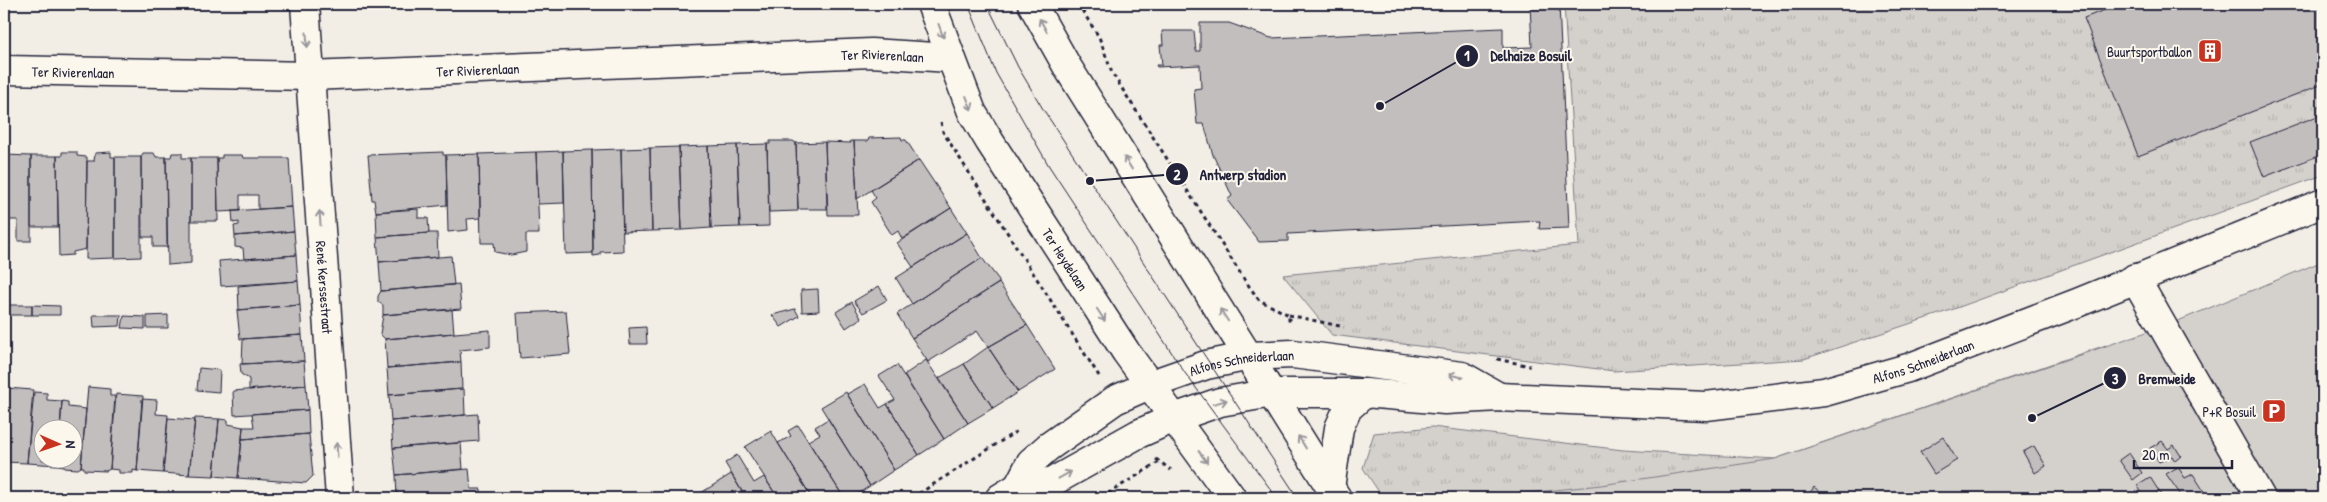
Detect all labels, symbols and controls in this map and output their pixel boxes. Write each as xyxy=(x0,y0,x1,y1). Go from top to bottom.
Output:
one-way arrow xyxy=(1037,18,1047,32)
one-way arrow xyxy=(937,23,946,38)
one-way arrow xyxy=(303,32,312,48)
building icon: Buurtsportballon xyxy=(2197,38,2223,64)
callout: Delhaize Bosuil xyxy=(1455,41,1581,71)
place label: Buurtsportballon xyxy=(2107,42,2192,62)
street label: Ter Rivierenlaan xyxy=(841,43,924,66)
text: 1 xyxy=(1464,45,1470,66)
text: Delhaize Bosuil xyxy=(1490,45,1573,66)
street label: Ter Rivierenlaan xyxy=(436,58,520,80)
street label: Ter Rivierenlaan xyxy=(31,61,115,82)
one-way arrow xyxy=(964,95,974,110)
one-way arrow xyxy=(1123,156,1133,170)
callout: Antwerp stadion xyxy=(1165,159,1297,189)
text: 2 xyxy=(1173,164,1181,185)
text: Antwerp stadion xyxy=(1200,164,1287,186)
one-way arrow xyxy=(315,210,325,226)
street label: Ter Heydelaan xyxy=(1039,224,1093,294)
street label: René Kerssestraat xyxy=(312,240,338,335)
one-way arrow xyxy=(1097,307,1107,321)
one-way arrow xyxy=(1219,309,1229,323)
street label: Alfons Schneiderlaan xyxy=(1870,334,1977,387)
street label: Alfons Schneiderlaan xyxy=(1186,344,1294,380)
callout: Bremweide xyxy=(2103,363,2205,393)
text: 3 xyxy=(2112,368,2119,389)
text: Bremweide xyxy=(2138,368,2196,389)
one-way arrow xyxy=(1448,371,1464,380)
one-way arrow xyxy=(1212,397,1228,407)
parking icon: P+R Bosuil xyxy=(2261,398,2287,424)
place label: P+R Bosuil xyxy=(2202,402,2256,421)
north arrow xyxy=(32,420,82,470)
one-way arrow xyxy=(1297,436,1307,450)
scale bar xyxy=(2134,437,2232,469)
text: N xyxy=(62,440,81,449)
one-way arrow xyxy=(332,442,341,458)
text: 20 m xyxy=(2142,444,2169,465)
one-way arrow xyxy=(1197,450,1208,464)
one-way arrow xyxy=(1057,469,1071,479)

